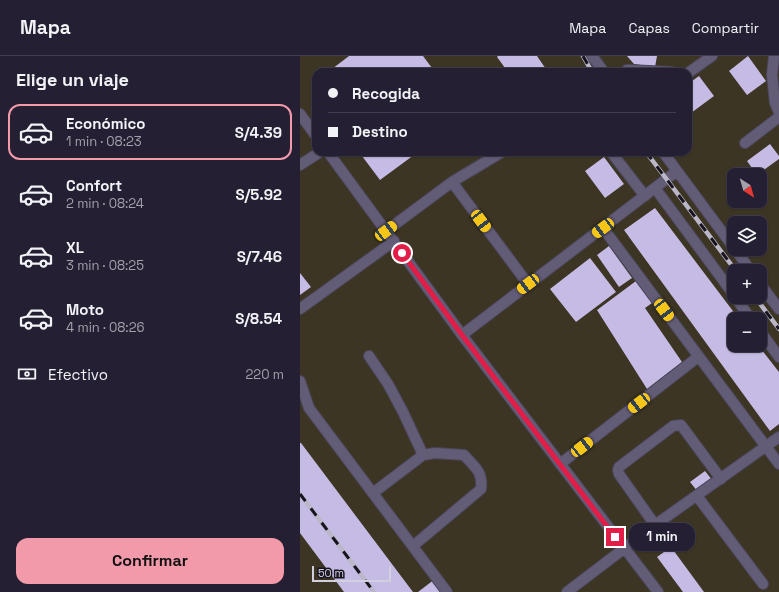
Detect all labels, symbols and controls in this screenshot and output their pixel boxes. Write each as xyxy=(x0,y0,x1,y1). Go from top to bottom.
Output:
text: Mapa xyxy=(20,15,71,40)
text: Mapa xyxy=(569,19,606,37)
text: Capas xyxy=(628,19,670,37)
text: Compartir xyxy=(692,19,759,37)
text: Elige un viaje xyxy=(16,68,129,91)
text: Recogida xyxy=(352,84,420,103)
icon: car xyxy=(18,114,54,150)
text: Económico xyxy=(66,114,145,133)
text: Destino xyxy=(352,122,408,141)
text: S/4.39 xyxy=(235,123,282,142)
text: 1 min · 08:23 xyxy=(66,133,142,150)
north arrow xyxy=(727,168,767,208)
map controls xyxy=(727,168,767,352)
icon: car xyxy=(18,176,54,212)
text: Confort xyxy=(66,176,122,195)
text: S/5.92 xyxy=(236,185,282,204)
text: 2 min · 08:24 xyxy=(66,195,144,212)
car xyxy=(469,208,493,234)
car xyxy=(590,216,616,240)
button: layers xyxy=(727,216,767,256)
car xyxy=(373,219,399,243)
icon: car xyxy=(18,238,54,274)
text: XL xyxy=(66,238,84,257)
route start xyxy=(393,244,411,262)
text: S/7.46 xyxy=(237,247,282,266)
text: 3 min · 08:25 xyxy=(66,257,144,274)
button: + xyxy=(727,264,767,304)
car xyxy=(515,272,541,296)
car xyxy=(652,297,676,323)
icon: car xyxy=(18,300,54,336)
text: Moto xyxy=(66,300,104,319)
text: S/8.54 xyxy=(235,309,282,328)
button: − xyxy=(727,312,767,352)
text: 4 min · 08:26 xyxy=(66,319,144,336)
icon: cash xyxy=(16,363,38,385)
text: Efectivo xyxy=(48,365,108,384)
text: 220 m xyxy=(245,366,284,383)
car xyxy=(626,391,652,415)
car xyxy=(569,435,595,459)
callout: 1 min xyxy=(629,523,695,551)
route end xyxy=(606,528,624,546)
text: 1 min xyxy=(646,528,678,545)
button: Confirmar xyxy=(16,538,284,584)
scale bar xyxy=(312,564,391,583)
text: 50 m xyxy=(318,566,344,580)

